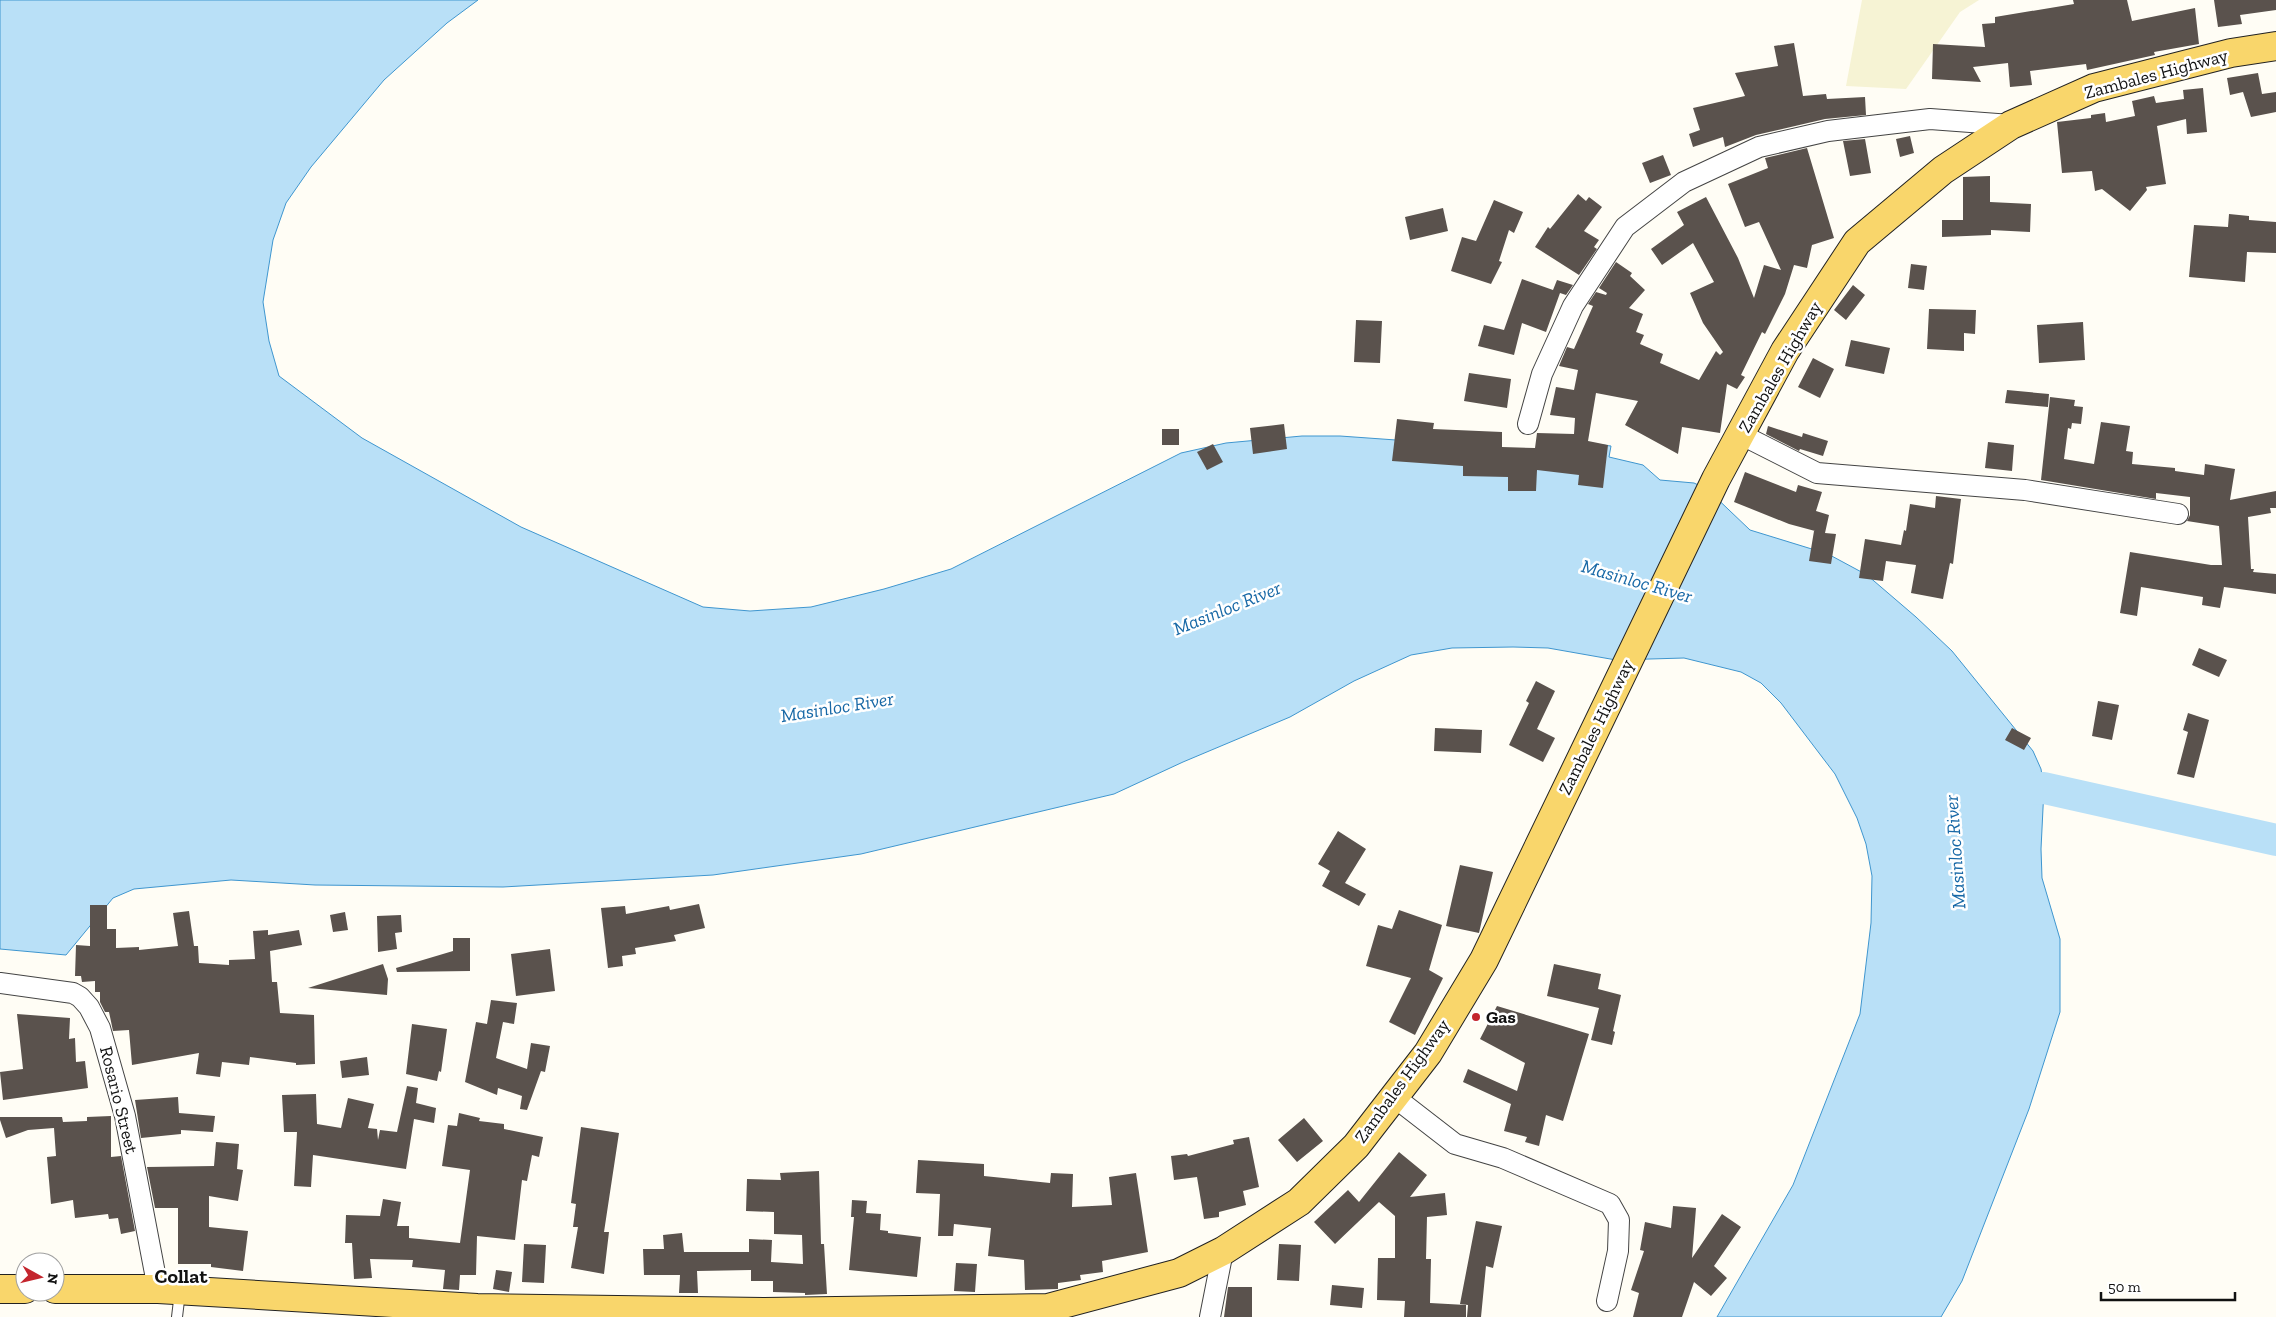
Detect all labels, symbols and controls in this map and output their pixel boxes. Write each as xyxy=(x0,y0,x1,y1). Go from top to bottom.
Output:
street label: Zambales Highway xyxy=(2082,44,2231,104)
street label: Zambales Highway xyxy=(1734,297,1827,436)
water label: Masinloc River xyxy=(1579,554,1696,608)
water label: Masinloc River xyxy=(1170,576,1285,640)
street label: Zambales Highway xyxy=(1554,655,1639,798)
water label: Masinloc River xyxy=(779,687,896,727)
water label: Masinloc River xyxy=(1940,794,1970,910)
place label: Gas xyxy=(1486,1006,1516,1028)
marker: Gas xyxy=(1470,1011,1482,1023)
street label: Zambales Highway xyxy=(1350,1014,1455,1147)
street label: Rosario Street xyxy=(95,1044,143,1156)
north arrow xyxy=(15,1252,65,1302)
district label: Collat xyxy=(155,1264,208,1288)
scale bar xyxy=(2101,1270,2235,1302)
text: N xyxy=(43,1272,62,1286)
text: 50 m xyxy=(2108,1278,2141,1296)

